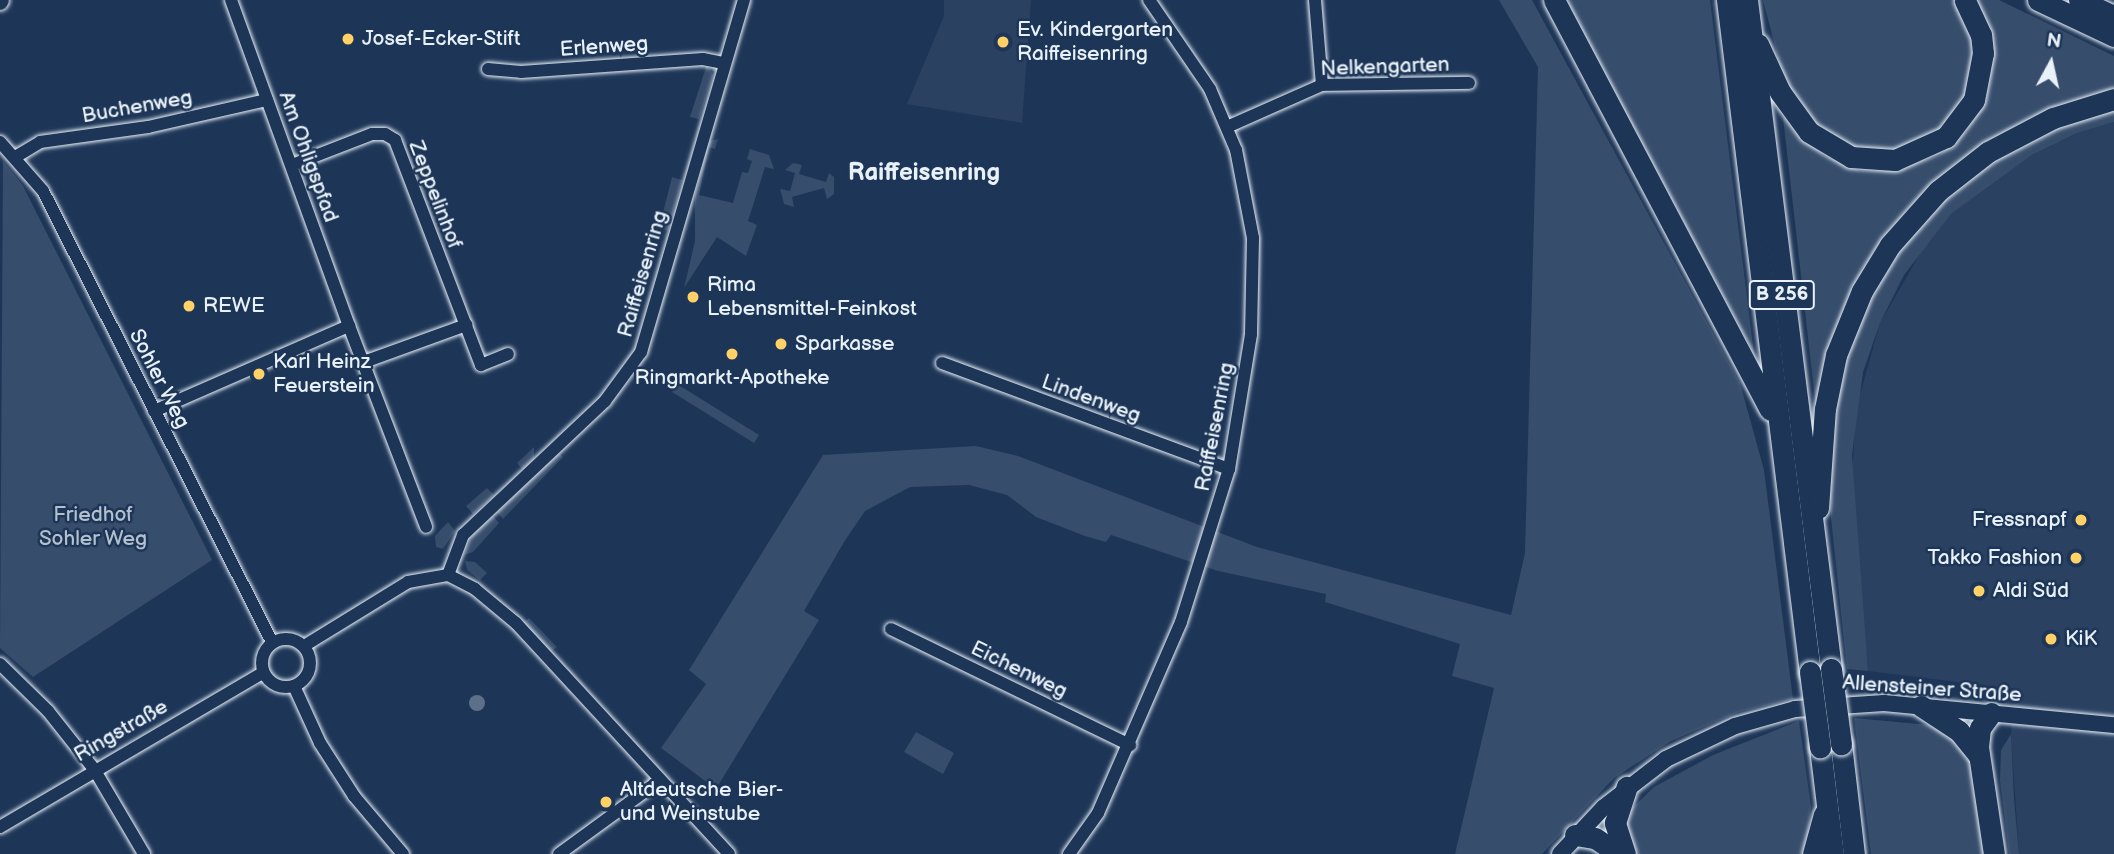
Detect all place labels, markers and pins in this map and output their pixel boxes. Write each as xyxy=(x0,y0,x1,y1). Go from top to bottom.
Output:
place label: Ev. Kindergarten Raiffeisenring xyxy=(1017,17,1173,67)
place label: Josef-Ecker-Stift xyxy=(362,26,521,52)
marker: Josef-Ecker-Stift xyxy=(340,31,356,47)
marker: Ev. Kindergarten Raiffeisenring xyxy=(995,34,1011,50)
place label: Rima Lebensmittel-Feinkost xyxy=(707,272,917,322)
marker: Rima Lebensmittel-Feinkost xyxy=(685,289,701,305)
place label: REWE xyxy=(203,293,265,319)
marker: REWE xyxy=(181,298,197,314)
place label: Sparkasse xyxy=(795,331,894,357)
marker: Sparkasse xyxy=(773,336,789,352)
marker: Ringmarkt-Apotheke xyxy=(724,346,740,362)
place label: Karl Heinz Feuerstein xyxy=(273,349,374,399)
place label: Ringmarkt-Apotheke xyxy=(634,365,830,391)
marker: Karl Heinz Feuerstein xyxy=(251,366,267,382)
place label: Fressnapf xyxy=(1972,507,2067,533)
marker: Fressnapf xyxy=(2073,512,2089,528)
place label: Takko Fashion xyxy=(1927,545,2062,571)
marker: Takko Fashion xyxy=(2068,550,2084,566)
place label: Aldi Süd xyxy=(1993,578,2070,604)
marker: Aldi Süd xyxy=(1971,583,1987,599)
place label: KiK xyxy=(2065,626,2097,652)
marker: KiK xyxy=(2043,631,2059,647)
place label: Altdeutsche Bier- und Weinstube xyxy=(620,777,783,827)
marker: Altdeutsche Bier- und Weinstube xyxy=(598,794,614,810)

